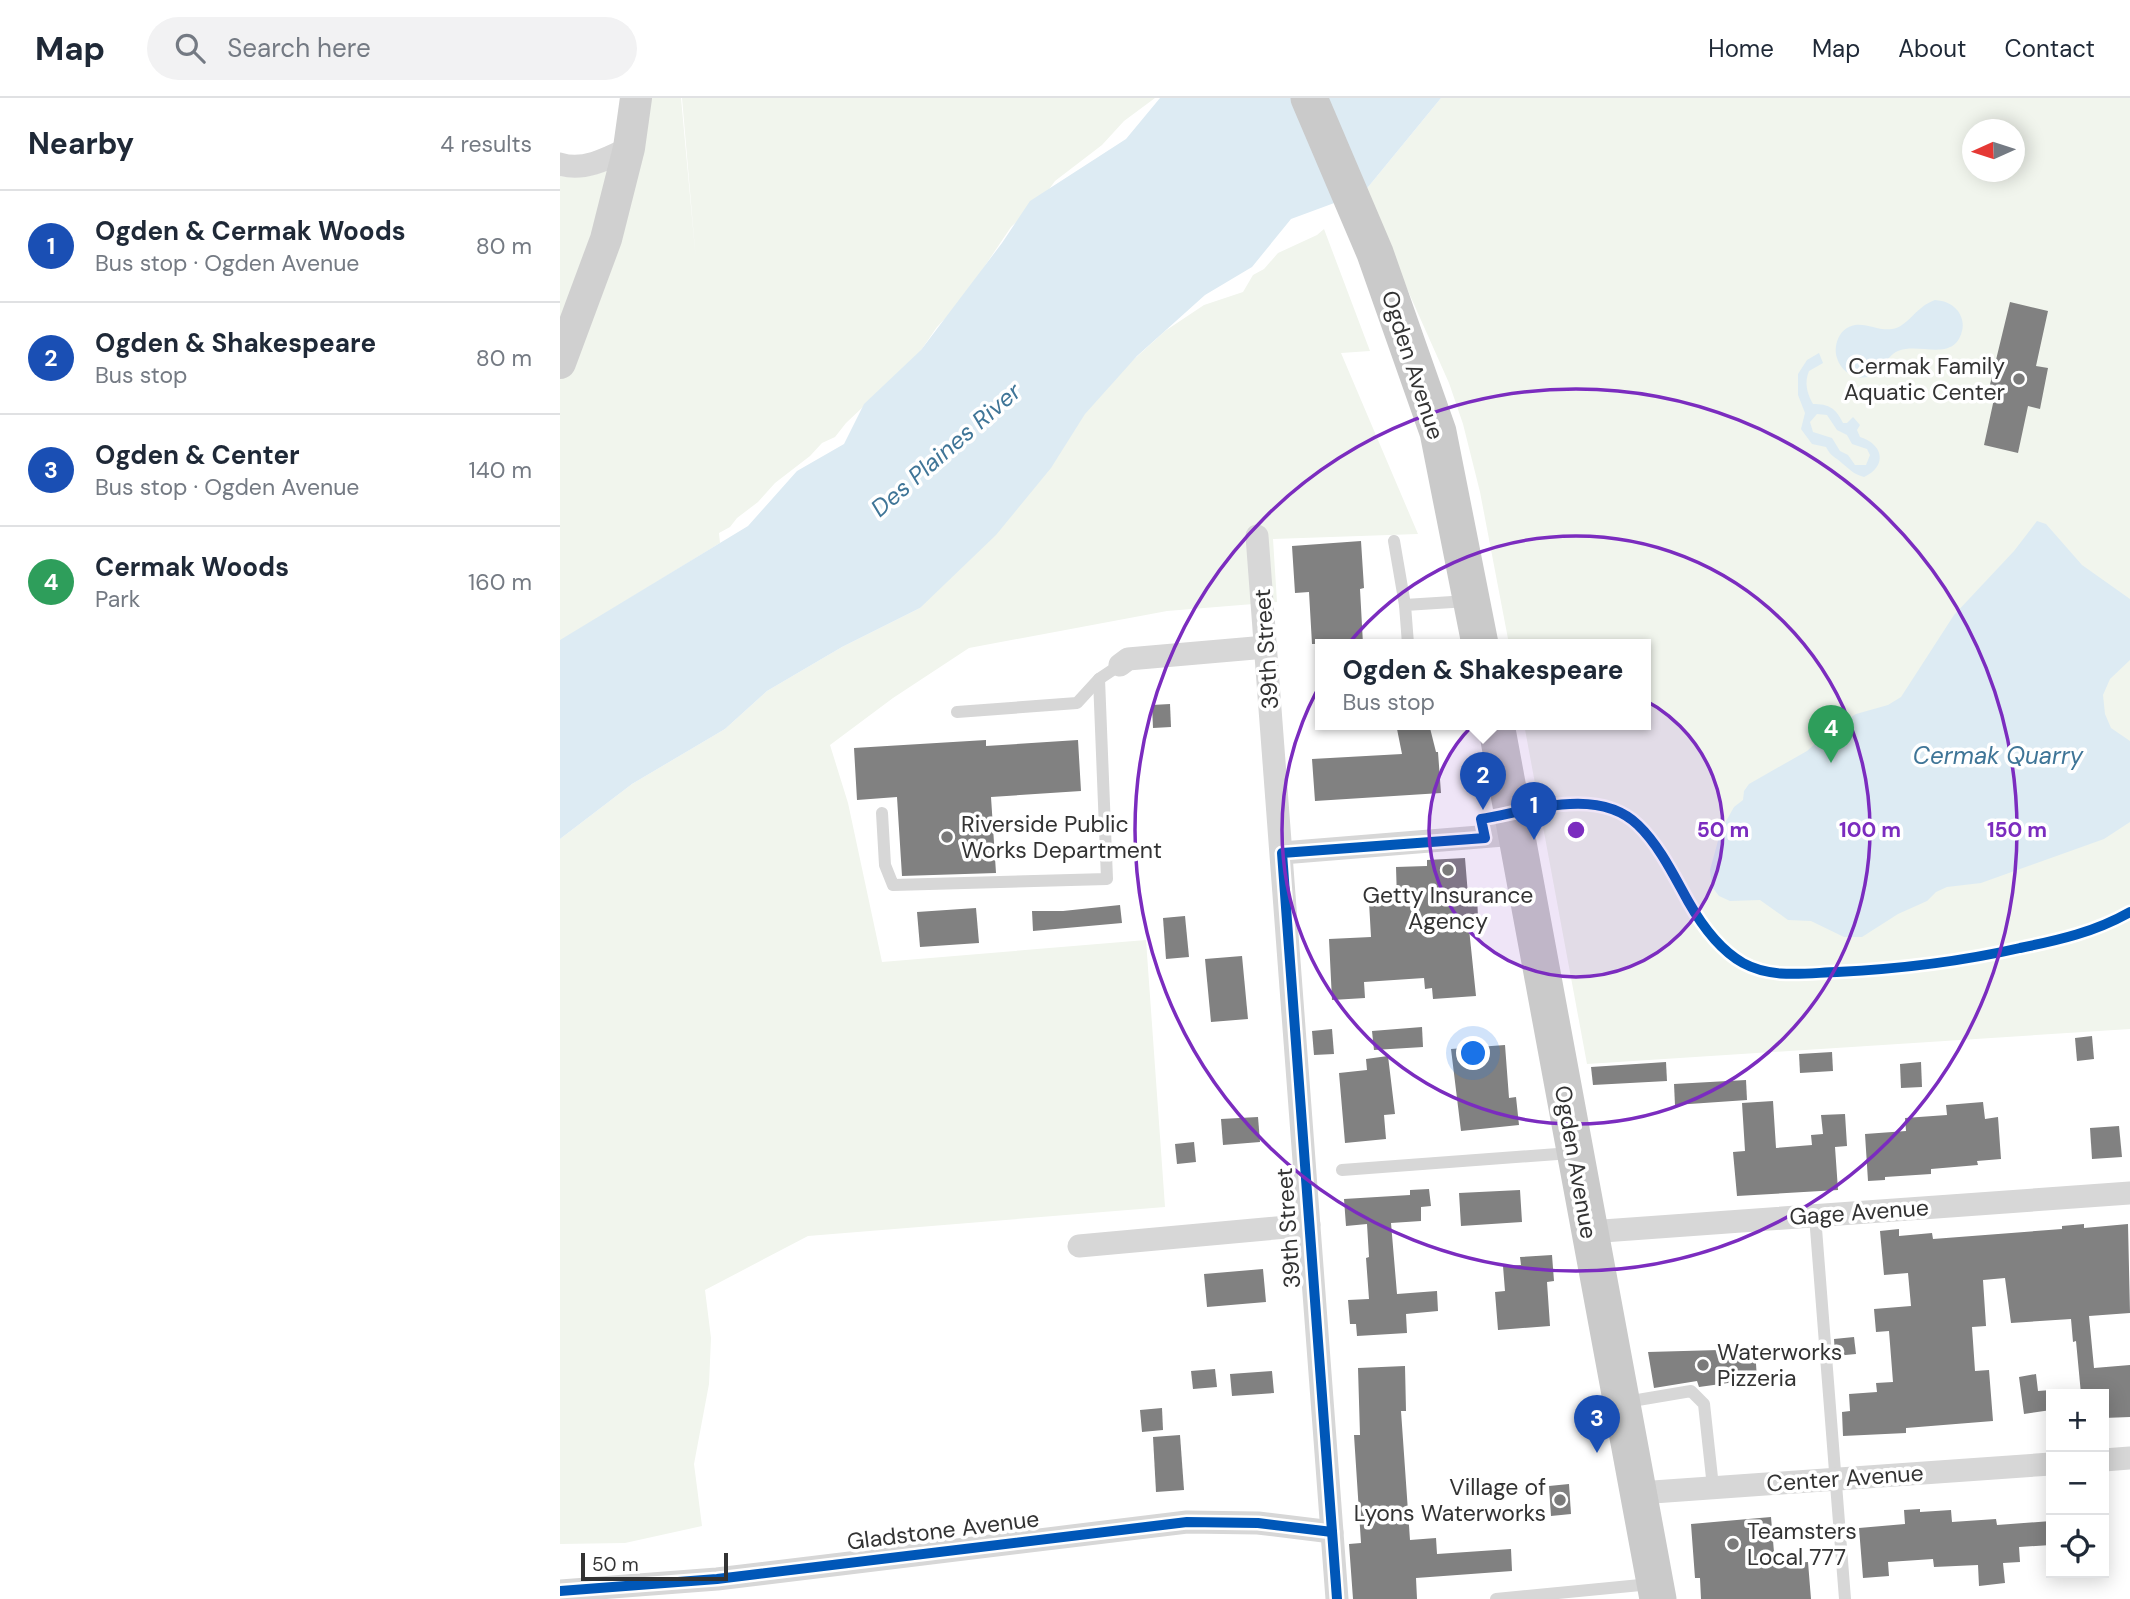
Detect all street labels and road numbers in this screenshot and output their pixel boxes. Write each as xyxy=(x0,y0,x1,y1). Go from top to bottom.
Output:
street label: Ogden Avenue xyxy=(1375,287,1451,443)
street label: 39th Street xyxy=(1247,588,1285,710)
street label: Ogden Avenue xyxy=(1548,1083,1604,1241)
street label: 39th Street xyxy=(1269,1167,1307,1289)
street label: Gage Avenue xyxy=(1788,1192,1930,1232)
street label: Center Avenue xyxy=(1765,1458,1925,1498)
street label: Gladstone Avenue xyxy=(845,1503,1041,1557)

